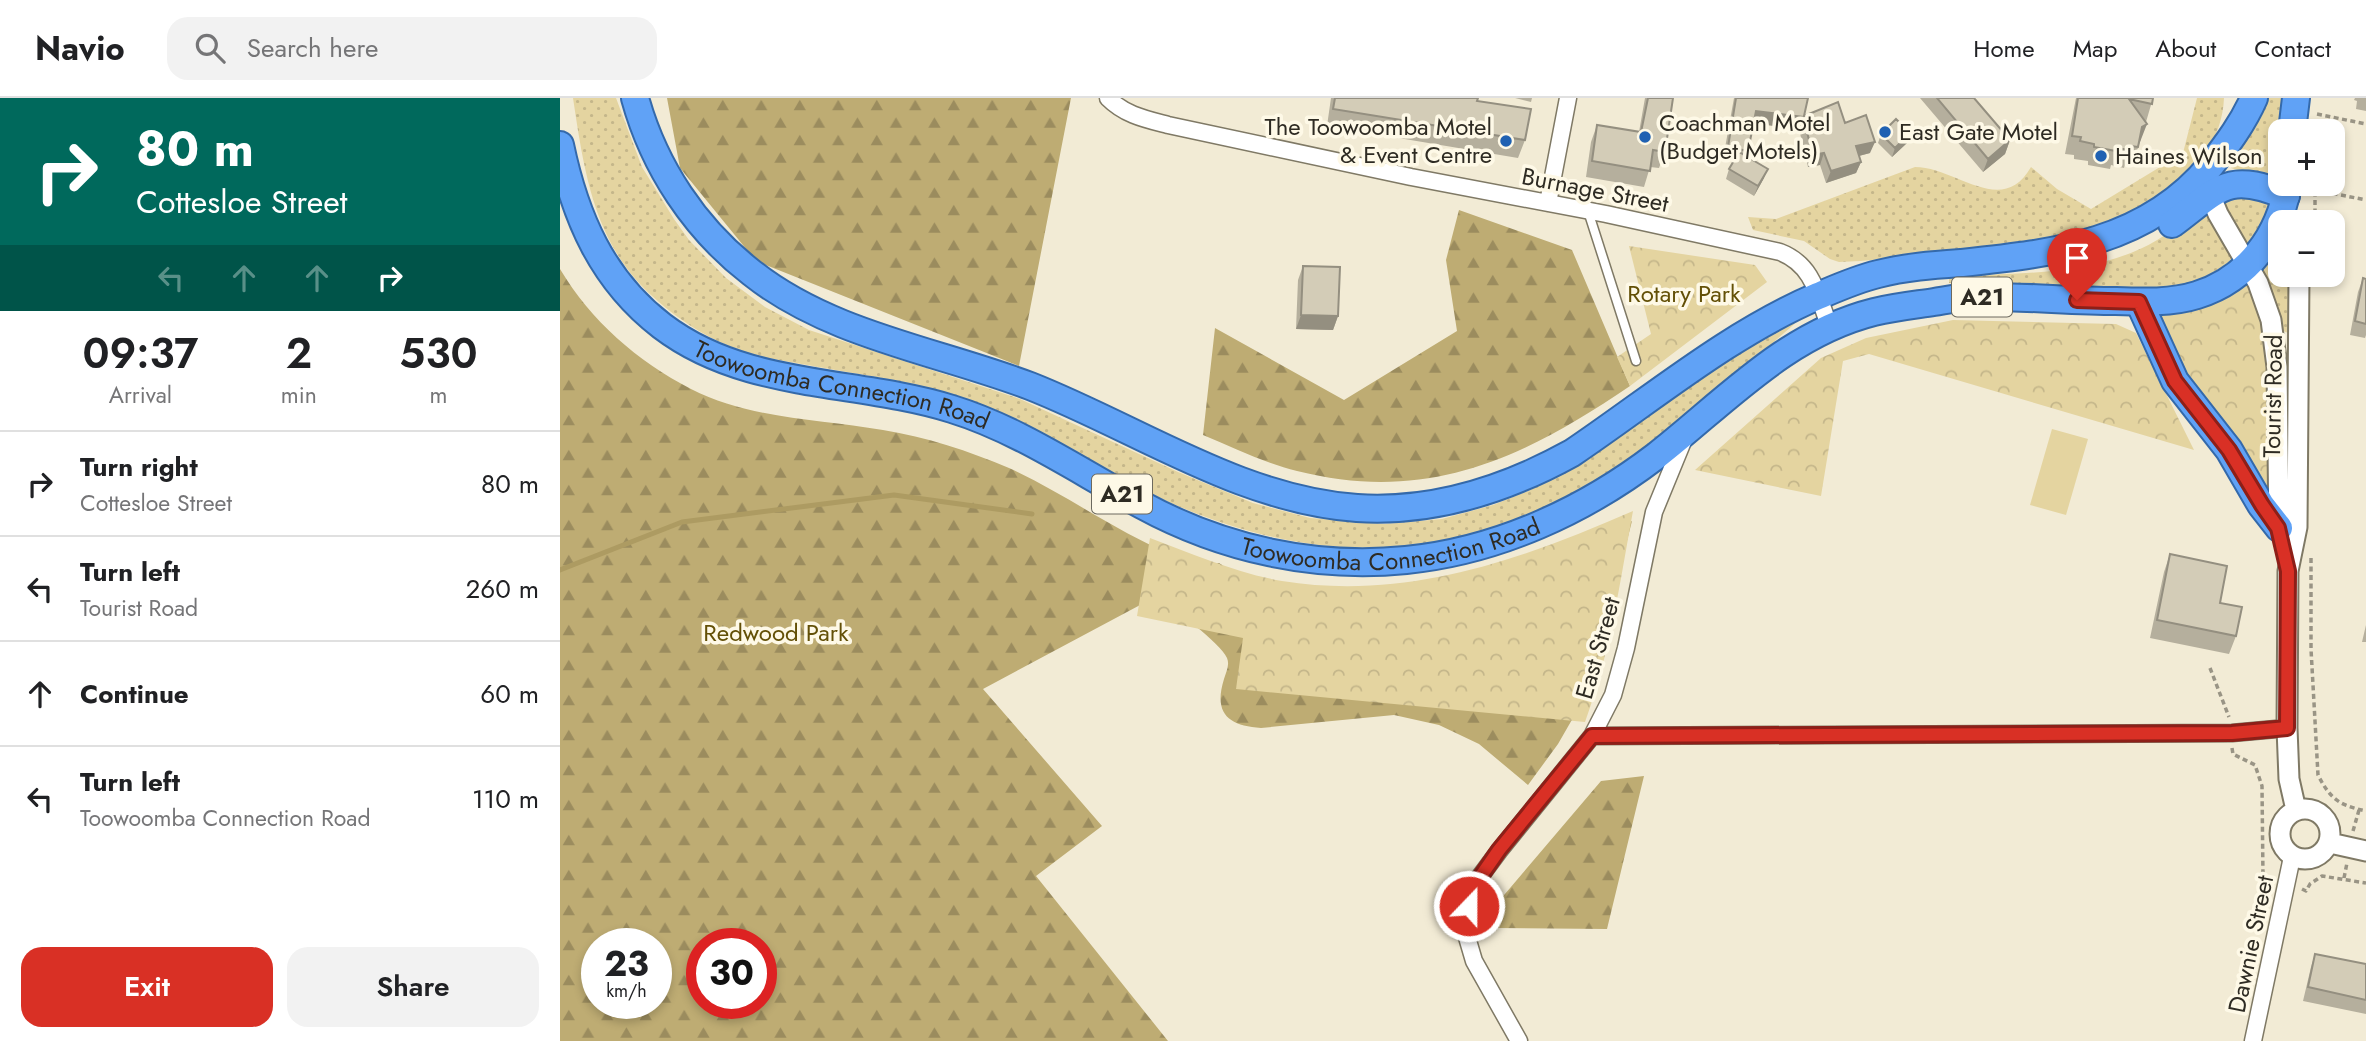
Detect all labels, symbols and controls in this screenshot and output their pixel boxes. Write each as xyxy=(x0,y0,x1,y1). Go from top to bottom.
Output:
search box xyxy=(167,17,657,80)
text: Navio xyxy=(35,25,125,72)
icon: search xyxy=(191,29,229,67)
text: Search here xyxy=(247,29,378,67)
text: Home xyxy=(1973,31,2035,66)
text: Map xyxy=(2073,31,2117,66)
text: About xyxy=(2155,31,2216,66)
text: Contact xyxy=(2254,31,2331,66)
place label: Coachman Motel (Budget Motels) xyxy=(1659,105,1830,168)
place label: The Toowoomba Motel & Event Centre xyxy=(1265,109,1492,172)
text: 80 m xyxy=(136,114,254,184)
place label: East Gate Motel xyxy=(1899,114,2058,149)
map controls xyxy=(2268,119,2345,287)
button: + xyxy=(2268,119,2345,196)
marker: East Gate Motel xyxy=(1877,124,1893,140)
icon: right xyxy=(21,126,112,217)
marker: Coachman Motel (Budget Motels) xyxy=(1637,129,1653,145)
marker: The Toowoomba Motel & Event Centre xyxy=(1498,133,1514,149)
place label: Haines Wilson xyxy=(2115,138,2263,173)
marker: Haines Wilson xyxy=(2093,148,2109,164)
street label: Burnage Street xyxy=(1519,158,1672,221)
text: Cottesloe Street xyxy=(136,179,347,225)
button: − xyxy=(2268,210,2345,287)
pin xyxy=(2047,228,2107,300)
icon: arrive xyxy=(2058,239,2096,277)
icon: left xyxy=(152,259,190,297)
icon: ahead xyxy=(225,259,263,297)
icon: ahead xyxy=(298,259,336,297)
icon: right xyxy=(371,259,409,297)
park label: Rotary Park xyxy=(1627,276,1741,311)
road number: A21 xyxy=(1952,278,2012,316)
text: 09:37 xyxy=(82,323,198,384)
text: 2 xyxy=(286,323,312,384)
text: 530 xyxy=(399,323,477,384)
street label: Toowoomba Connection Road xyxy=(688,331,995,438)
street label: Tourist Road xyxy=(2254,334,2291,458)
text: Arrival xyxy=(109,378,172,412)
text: min xyxy=(281,378,317,412)
text: m xyxy=(429,378,447,412)
text: Turn right xyxy=(80,448,198,486)
icon: right xyxy=(21,465,59,503)
text: 80 m xyxy=(481,465,539,503)
road number: A21 xyxy=(1092,474,1152,514)
text: Cottesloe Street xyxy=(80,486,232,520)
street label: Toowoomba Connection Road xyxy=(1238,508,1545,579)
text: Turn left xyxy=(80,553,180,591)
icon: left xyxy=(21,570,59,608)
text: 260 m xyxy=(466,570,539,608)
text: Tourist Road xyxy=(80,591,198,625)
street label: East Street xyxy=(1566,593,1629,703)
park label: Redwood Park xyxy=(703,615,849,650)
icon: ahead xyxy=(21,675,59,713)
text: Continue xyxy=(80,675,189,713)
text: 60 m xyxy=(480,675,539,713)
text: Turn left xyxy=(80,763,180,801)
icon: left xyxy=(21,780,59,818)
text: 110 m xyxy=(472,780,539,818)
text: Toowoomba Connection Road xyxy=(80,801,371,835)
position arrow xyxy=(1432,869,1506,943)
street label: Dawnie Street xyxy=(2219,872,2282,1016)
speed limit sign: 30 xyxy=(686,928,777,1019)
text: 23 xyxy=(604,939,649,989)
button: Exit xyxy=(21,947,273,1027)
button: Share xyxy=(287,947,539,1027)
text: km/h xyxy=(606,978,647,1004)

